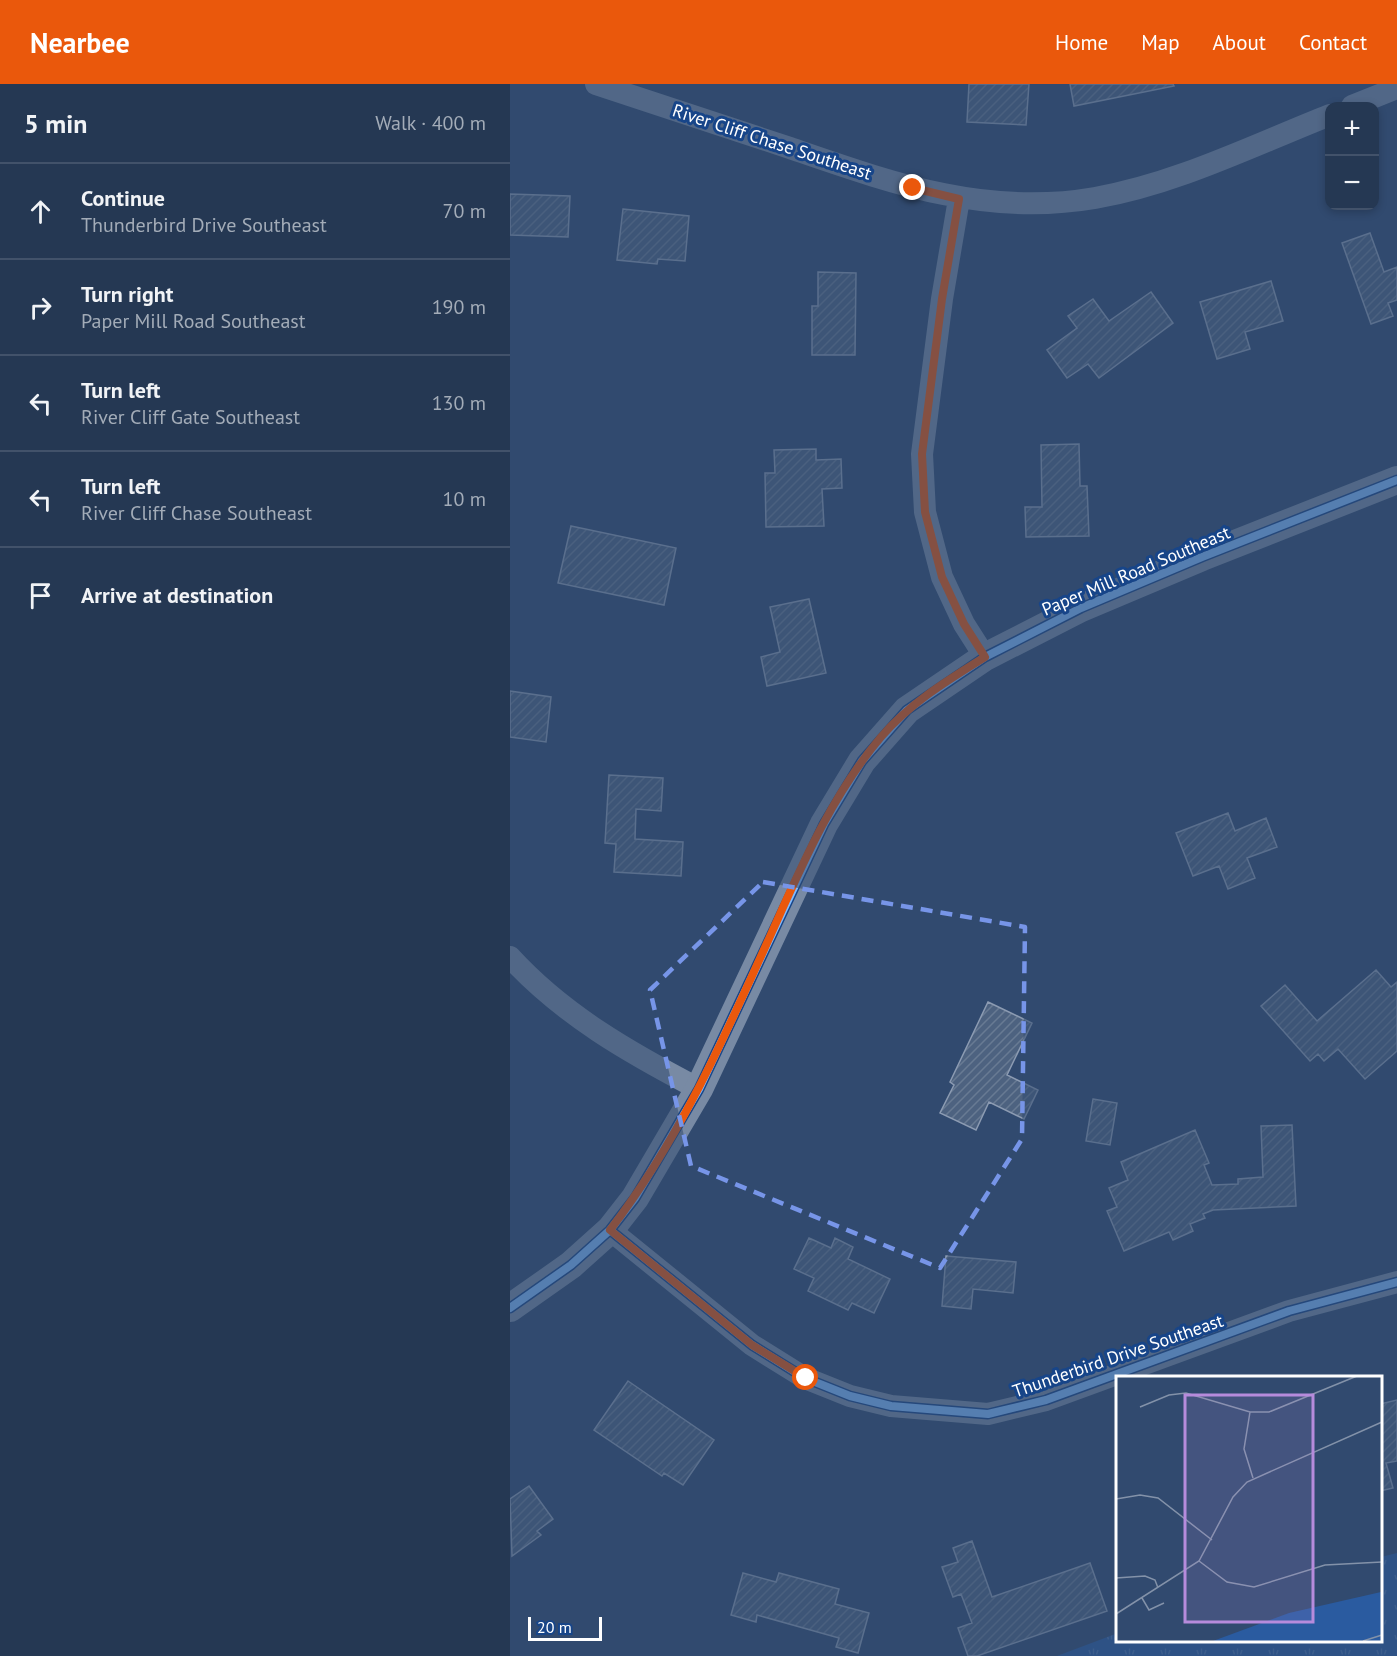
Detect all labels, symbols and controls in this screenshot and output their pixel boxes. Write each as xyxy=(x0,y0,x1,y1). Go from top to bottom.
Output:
text: Nearbee xyxy=(30,24,130,61)
text: Home xyxy=(1055,29,1108,56)
text: Map xyxy=(1141,29,1180,56)
text: About xyxy=(1213,29,1266,56)
text: Contact xyxy=(1299,29,1367,56)
street label: River Cliff Chase Southeast xyxy=(670,98,875,185)
map controls xyxy=(1325,102,1379,210)
button: + xyxy=(1325,102,1379,156)
text: 5 min xyxy=(24,107,87,140)
text: Walk · 400 m xyxy=(375,110,486,136)
button: − xyxy=(1325,156,1379,210)
route end xyxy=(899,174,925,200)
text: Continue xyxy=(81,184,165,212)
icon: ahead xyxy=(24,195,57,228)
text: 70 m xyxy=(443,198,486,224)
text: Thunderbird Drive Southeast xyxy=(81,212,327,238)
text: Turn right xyxy=(81,280,173,308)
icon: right xyxy=(24,291,57,324)
text: 190 m xyxy=(432,294,486,320)
text: Paper Mill Road Southeast xyxy=(81,308,306,334)
text: Turn left xyxy=(81,376,161,404)
icon: left xyxy=(24,387,57,420)
text: 130 m xyxy=(432,390,486,416)
text: River Cliff Gate Southeast xyxy=(81,404,300,430)
text: Turn left xyxy=(81,472,161,500)
icon: left xyxy=(24,483,57,516)
text: 10 m xyxy=(443,486,486,512)
text: River Cliff Chase Southeast xyxy=(81,500,312,526)
street label: Paper Mill Road Southeast xyxy=(1038,520,1233,621)
icon: arrive xyxy=(24,579,57,612)
text: Arrive at destination xyxy=(81,581,273,609)
street label: Thunderbird Drive Southeast xyxy=(1009,1309,1226,1402)
route start xyxy=(792,1364,818,1390)
inset map xyxy=(1116,1376,1382,1641)
scale bar xyxy=(528,1614,602,1642)
text: 20 m xyxy=(537,1617,572,1637)

